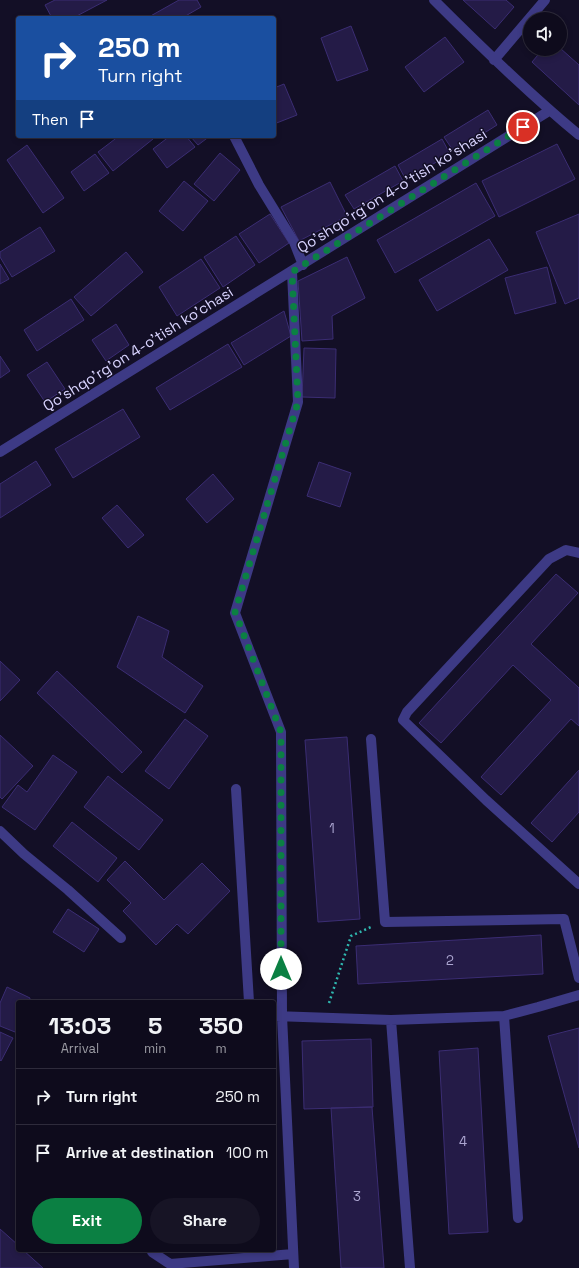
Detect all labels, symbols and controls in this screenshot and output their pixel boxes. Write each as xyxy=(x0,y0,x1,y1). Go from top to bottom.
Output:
map controls xyxy=(523,12,567,56)
button: sound xyxy=(523,12,567,56)
text: 250 m xyxy=(98,29,181,65)
icon: right xyxy=(32,32,84,84)
text: Turn right xyxy=(98,64,182,87)
icon: arrive xyxy=(76,108,98,130)
text: Then xyxy=(32,110,68,129)
pin xyxy=(506,110,540,144)
icon: arrive xyxy=(512,116,534,138)
street label: Qo'shqo'rg'on 4-o'tish ko'shasi xyxy=(293,124,490,257)
street label: Qo'shqo'rg'on 4-o'tish ko'chasi xyxy=(39,282,236,415)
house number: 1 xyxy=(329,820,335,837)
position arrow xyxy=(260,948,302,990)
house number: 2 xyxy=(446,952,454,969)
text: 13:03 xyxy=(49,1010,111,1041)
text: 5 xyxy=(148,1010,162,1041)
text: 350 xyxy=(199,1010,243,1041)
text: Arrival xyxy=(61,1040,99,1057)
text: min xyxy=(144,1040,166,1057)
text: m xyxy=(216,1040,227,1057)
icon: right xyxy=(32,1086,54,1108)
text: Turn right xyxy=(66,1087,137,1106)
text: 250 m xyxy=(216,1087,260,1106)
house number: 4 xyxy=(459,1133,467,1150)
icon: arrive xyxy=(32,1142,54,1164)
text: Arrive at destination xyxy=(66,1143,214,1162)
text: 100 m xyxy=(226,1143,268,1162)
house number: 3 xyxy=(353,1188,361,1205)
button: Exit xyxy=(32,1198,142,1244)
button: Share xyxy=(150,1198,260,1244)

